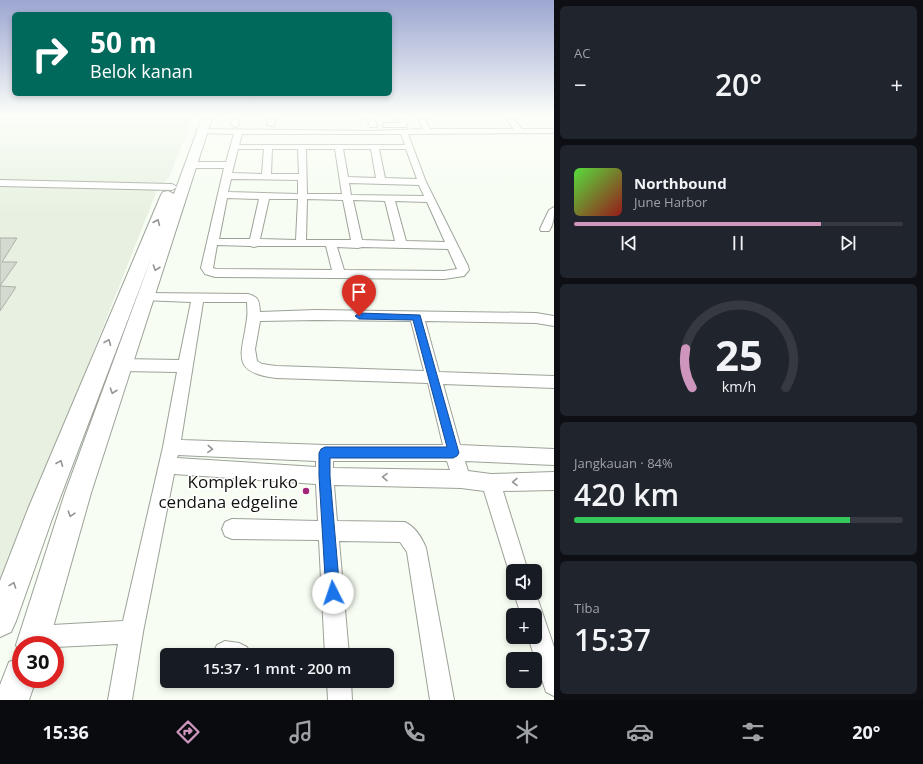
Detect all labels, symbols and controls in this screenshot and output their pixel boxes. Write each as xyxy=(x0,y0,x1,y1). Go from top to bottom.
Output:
text: 50 m xyxy=(90,23,157,61)
icon: right xyxy=(24,28,76,80)
text: AC xyxy=(574,44,590,62)
text: Belok kanan xyxy=(90,59,193,83)
text: 20° xyxy=(715,64,762,105)
text: − xyxy=(574,69,587,99)
text: + xyxy=(890,69,903,99)
text: Northbound xyxy=(634,173,727,193)
text: June Harbor xyxy=(634,193,707,211)
one-way arrow xyxy=(152,219,160,227)
icon: previous xyxy=(618,232,640,254)
icon: pause xyxy=(727,232,749,254)
icon: next xyxy=(837,232,859,254)
one-way arrow xyxy=(152,265,160,272)
pin xyxy=(342,275,376,316)
icon: arrive xyxy=(348,281,370,303)
text: 25 xyxy=(715,327,762,383)
one-way arrow xyxy=(103,339,111,347)
text: km/h xyxy=(721,377,756,396)
one-way arrow xyxy=(109,387,118,394)
one-way arrow xyxy=(207,445,213,454)
text: Jangkauan · 84% xyxy=(574,454,673,472)
one-way arrow xyxy=(55,460,63,467)
place label: Komplek ruko cendana edgeline xyxy=(158,470,298,513)
one-way arrow xyxy=(382,473,388,481)
text: 420 km xyxy=(574,474,679,515)
one-way arrow xyxy=(512,478,518,486)
marker: Komplek ruko cendana edgeline xyxy=(301,486,311,496)
one-way arrow xyxy=(67,510,76,517)
map controls xyxy=(506,564,542,688)
button: sound xyxy=(506,564,542,600)
position arrow xyxy=(312,572,354,614)
one-way arrow xyxy=(9,581,17,588)
text: Tiba xyxy=(574,599,600,617)
button: + xyxy=(506,608,542,644)
text: 15:37 xyxy=(574,619,651,660)
speed limit sign: 30 xyxy=(12,636,64,688)
button: − xyxy=(506,652,542,688)
text: 15:37 · 1 mnt · 200 m xyxy=(203,658,351,678)
icon: directions xyxy=(174,718,202,746)
icon: music xyxy=(287,718,315,746)
icon: phone xyxy=(400,718,428,746)
icon: climate xyxy=(513,718,541,746)
icon: car xyxy=(626,718,654,746)
icon: filters xyxy=(739,718,767,746)
text: 15:36 xyxy=(43,720,89,744)
text: 20° xyxy=(852,720,880,744)

